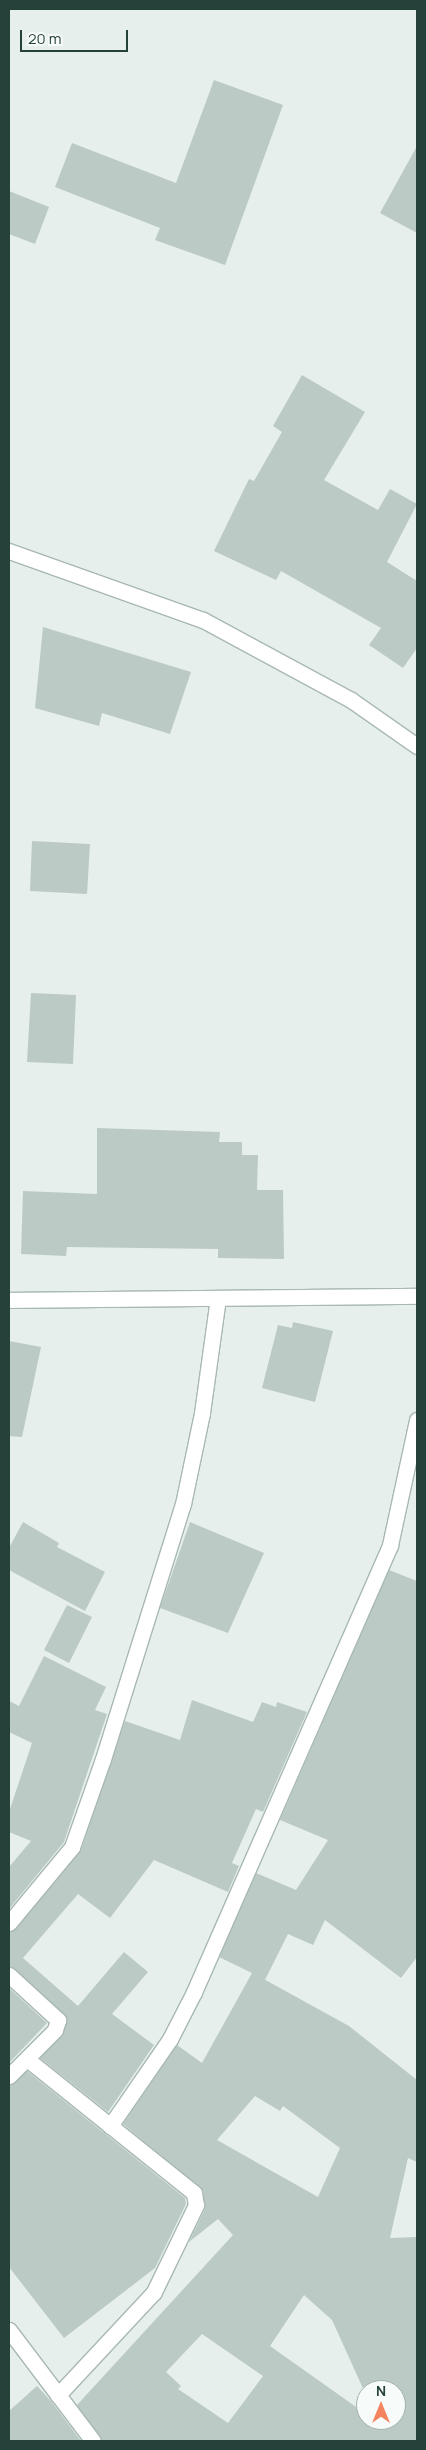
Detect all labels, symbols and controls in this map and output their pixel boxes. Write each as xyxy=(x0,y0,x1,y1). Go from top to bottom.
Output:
scale bar xyxy=(22,20,130,52)
text: 20 m xyxy=(28,28,61,49)
north arrow xyxy=(356,2380,406,2430)
text: N xyxy=(376,2381,386,2400)

